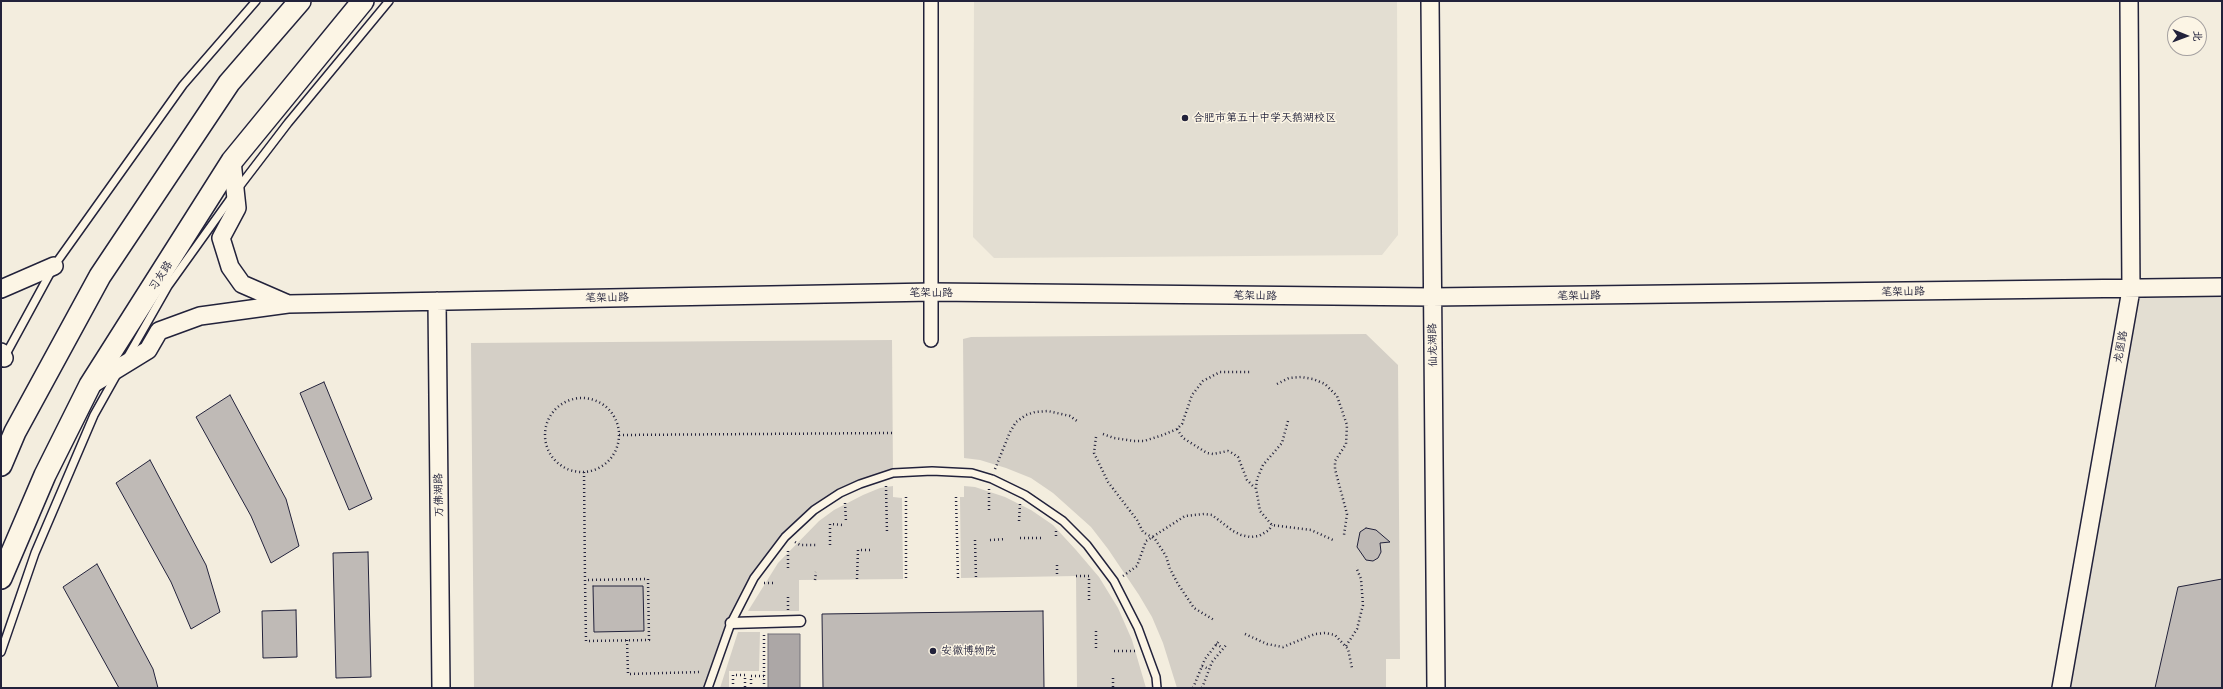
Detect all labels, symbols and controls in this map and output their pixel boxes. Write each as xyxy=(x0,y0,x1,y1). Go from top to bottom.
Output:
north arrow xyxy=(2167,16,2207,56)
text: 北 xyxy=(2190,31,2207,42)
place label: 合肥市第五十中学天鹅湖校区 xyxy=(1193,111,1336,125)
marker: 合肥市第五十中学天鹅湖校区 xyxy=(1180,113,1190,123)
street label: 习友路 xyxy=(146,259,176,293)
street label: 笔架山路 xyxy=(1881,285,1925,299)
street label: 笔架山路 xyxy=(909,286,953,300)
street label: 笔架山路 xyxy=(1233,289,1277,303)
street label: 笔架山路 xyxy=(1557,289,1601,303)
street label: 笔架山路 xyxy=(585,291,629,305)
street label: 仙龙湖路 xyxy=(1426,323,1440,367)
street label: 龙图路 xyxy=(2112,330,2130,364)
street label: 万佛湖路 xyxy=(432,473,446,517)
place label: 安徽博物院 xyxy=(941,644,996,658)
marker: 安徽博物院 xyxy=(928,646,938,656)

